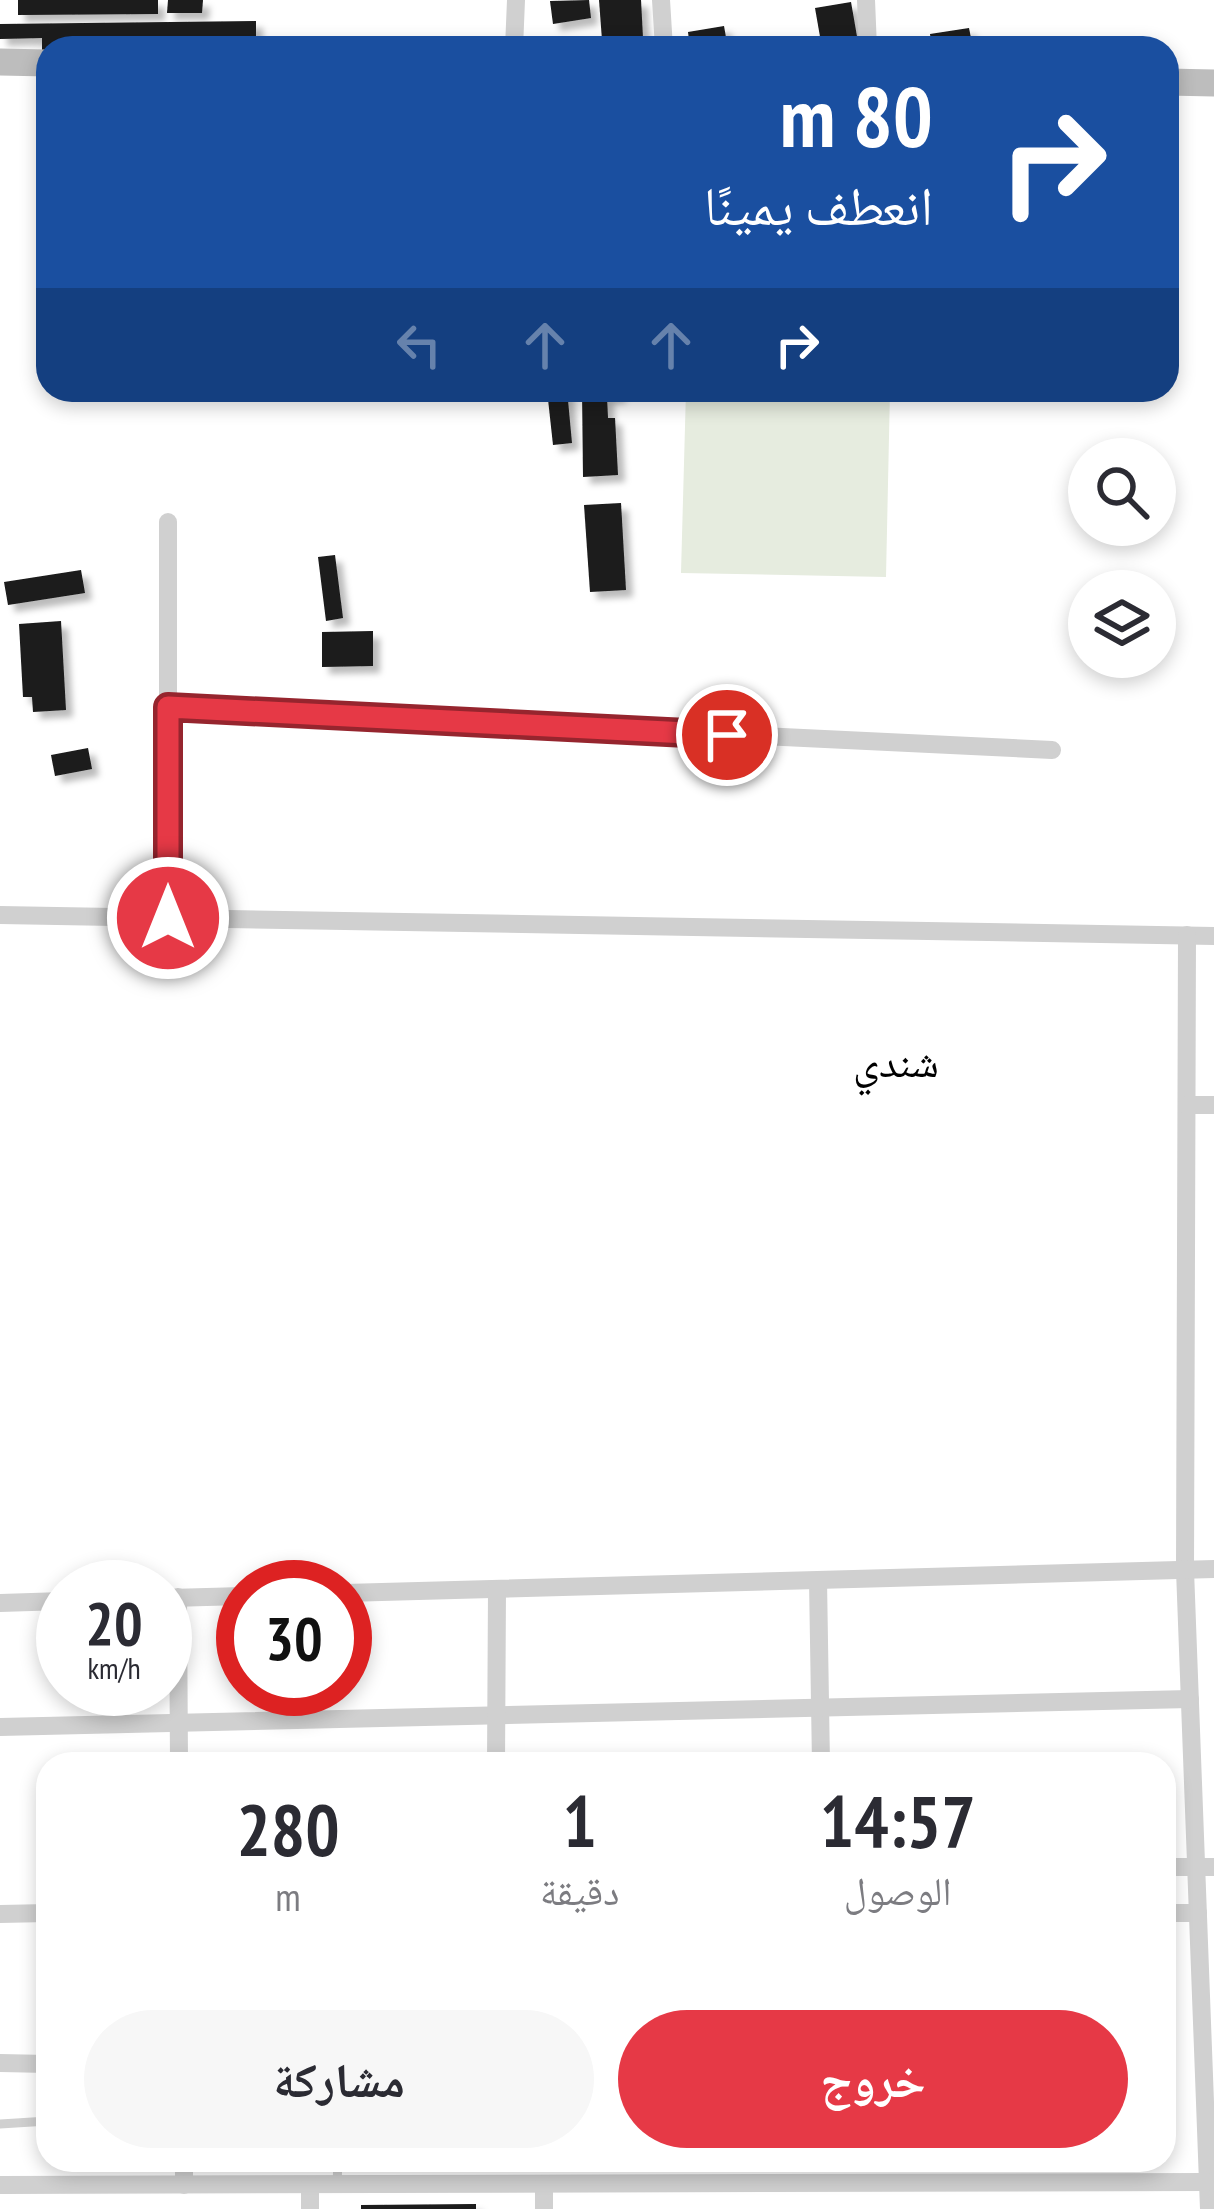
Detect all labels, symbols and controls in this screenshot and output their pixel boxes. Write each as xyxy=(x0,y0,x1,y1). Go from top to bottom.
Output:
text: 80 m xyxy=(780,61,933,170)
icon: right xyxy=(975,84,1131,240)
text: انعطف يمينًا xyxy=(704,170,933,240)
icon: left xyxy=(386,312,452,378)
icon: ahead xyxy=(512,312,578,378)
icon: ahead xyxy=(638,312,704,378)
icon: right xyxy=(764,312,830,378)
map controls xyxy=(1068,438,1176,678)
button: search xyxy=(1068,438,1176,546)
button: layers xyxy=(1068,570,1176,678)
pin xyxy=(676,684,778,786)
icon: arrive xyxy=(694,702,760,768)
position arrow xyxy=(105,855,231,981)
district label: شندي xyxy=(853,1034,939,1096)
speed limit sign: 30 xyxy=(216,1560,372,1716)
text: 20 xyxy=(85,1584,143,1662)
text: km/h xyxy=(87,1648,141,1687)
text: 1 xyxy=(563,1774,597,1867)
text: 14:57 xyxy=(820,1774,976,1867)
text: 280 xyxy=(236,1782,340,1875)
text: دقيقة xyxy=(540,1865,619,1916)
text: الوصول xyxy=(844,1865,952,1916)
text: m xyxy=(275,1871,301,1922)
button: مشاركة xyxy=(84,2010,594,2148)
button: خروج xyxy=(618,2010,1128,2148)

